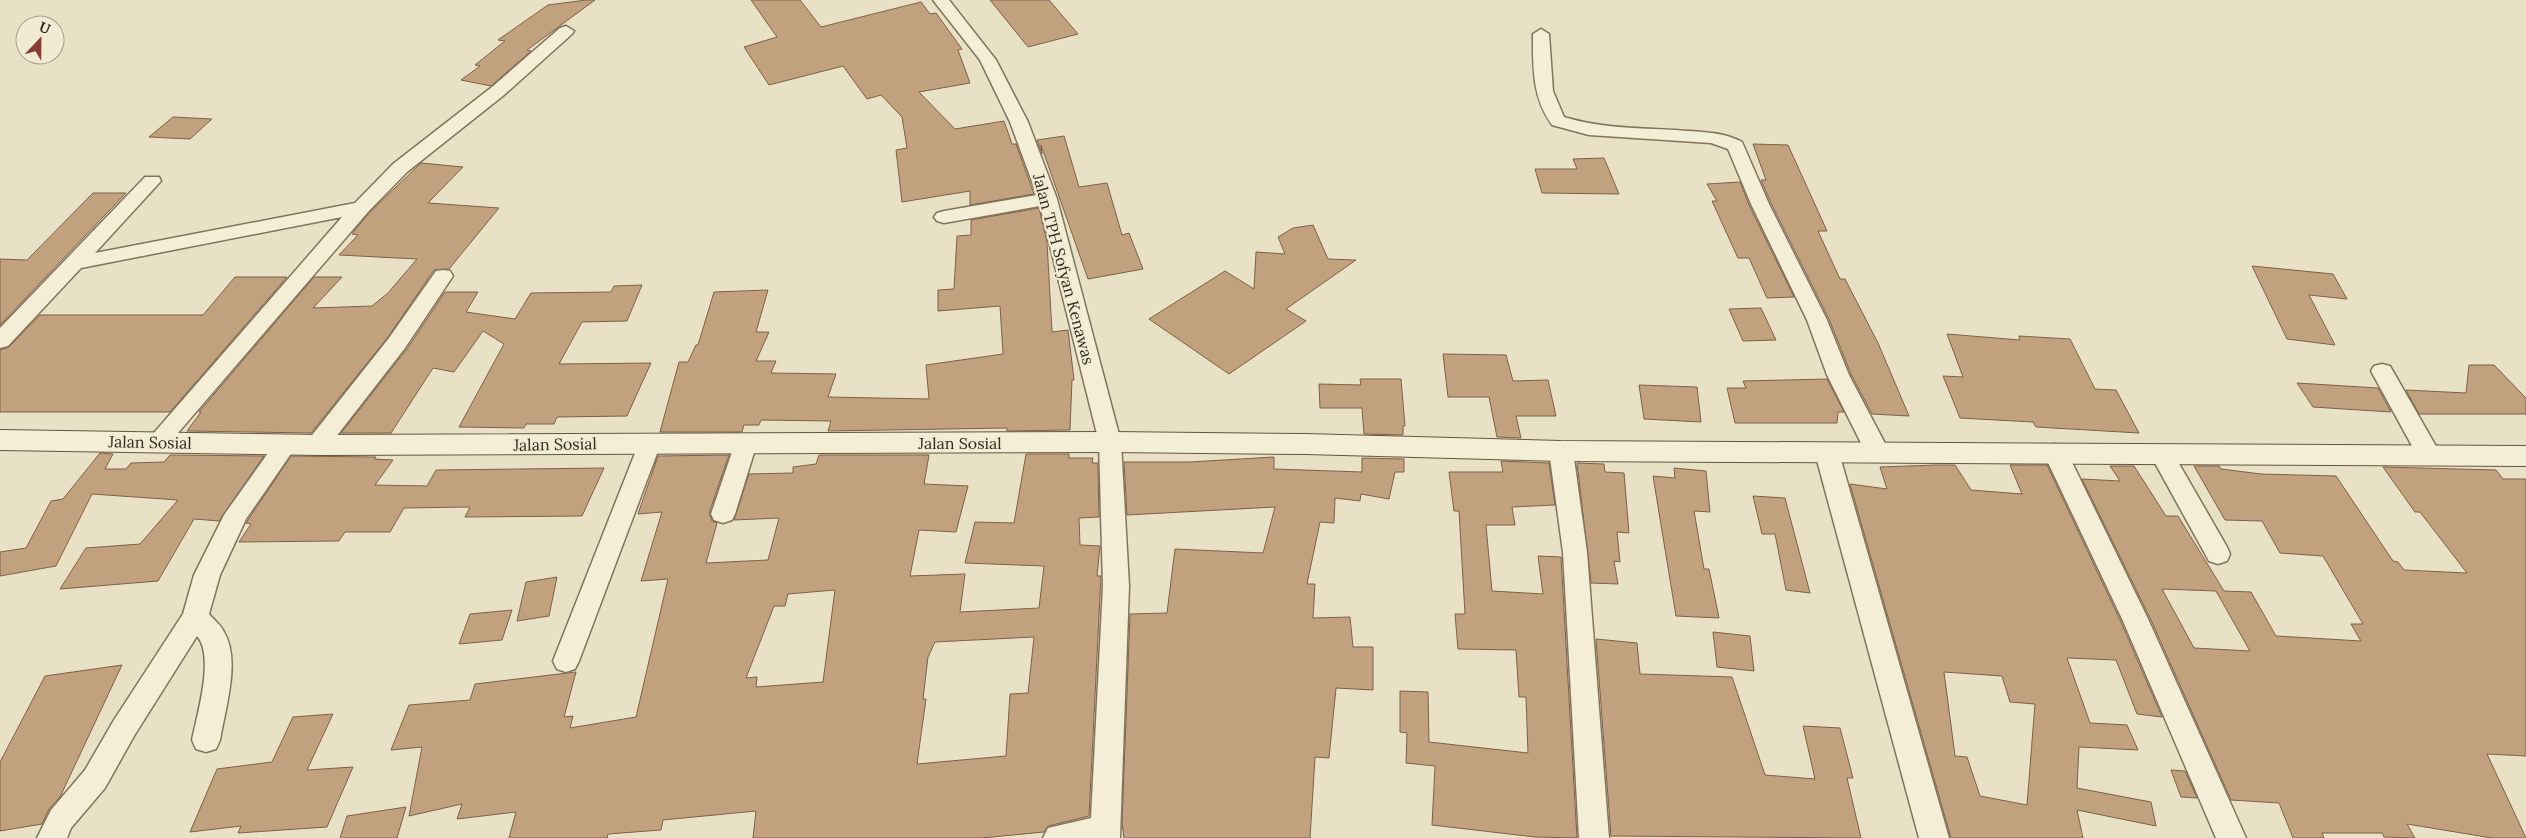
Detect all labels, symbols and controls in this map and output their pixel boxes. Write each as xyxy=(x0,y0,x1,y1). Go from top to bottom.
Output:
north arrow xyxy=(15,15,65,65)
text: U xyxy=(37,18,54,38)
street label: Jalan TPH Sofyan Kenawas xyxy=(1029,170,1099,367)
street label: Jalan Sosial xyxy=(107,431,192,453)
street label: Jalan Sosial xyxy=(512,433,597,455)
street label: Jalan Sosial xyxy=(917,433,1002,453)

